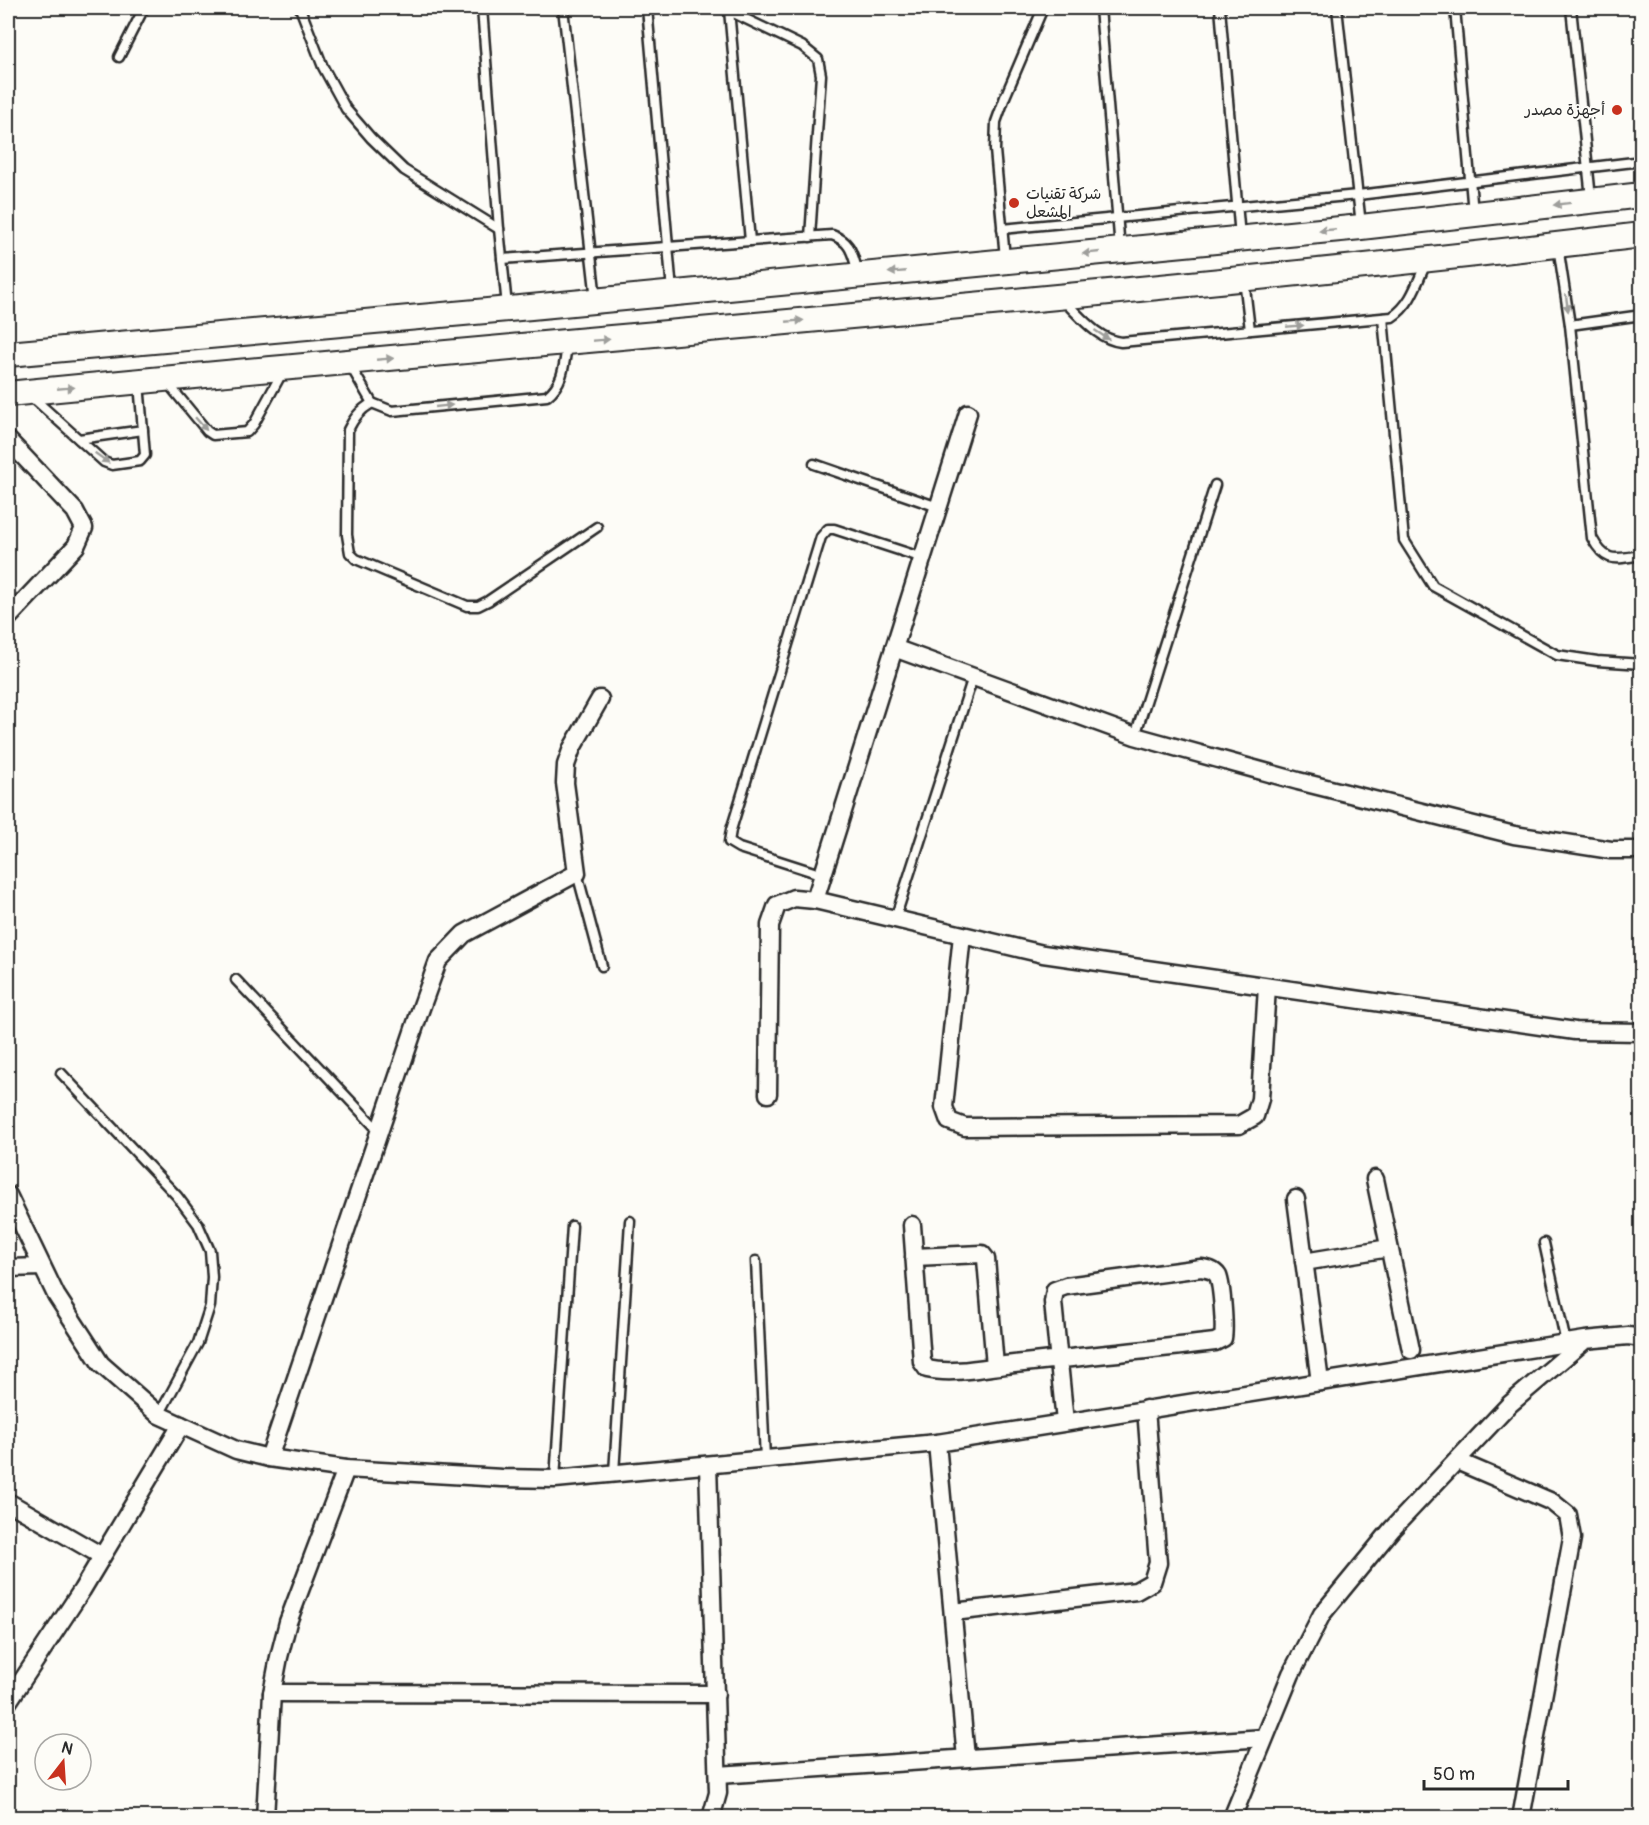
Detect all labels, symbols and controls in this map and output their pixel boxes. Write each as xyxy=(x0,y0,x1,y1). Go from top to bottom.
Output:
place label: أجهزة مصدر xyxy=(1523,100,1605,120)
marker: أجهزة مصدر xyxy=(1610,103,1624,117)
place label: شركة تقنيات المشعل xyxy=(1026,184,1101,222)
marker: شركة تقنيات المشعل xyxy=(1007,196,1021,210)
one-way arrow xyxy=(1553,199,1572,208)
one-way arrow xyxy=(1317,225,1336,235)
one-way arrow xyxy=(1082,248,1101,258)
one-way arrow xyxy=(887,267,906,277)
one-way arrow xyxy=(1562,294,1571,313)
one-way arrow xyxy=(785,316,804,326)
one-way arrow xyxy=(1285,321,1304,331)
one-way arrow xyxy=(1094,330,1111,341)
one-way arrow xyxy=(591,335,610,345)
one-way arrow xyxy=(376,354,395,364)
one-way arrow xyxy=(56,383,75,393)
one-way arrow xyxy=(435,401,454,411)
one-way arrow xyxy=(195,416,208,432)
one-way arrow xyxy=(93,452,109,464)
north arrow xyxy=(33,1732,93,1792)
text: N xyxy=(59,1737,75,1760)
scale bar xyxy=(1424,1753,1568,1791)
text: 50 m xyxy=(1433,1763,1475,1786)

